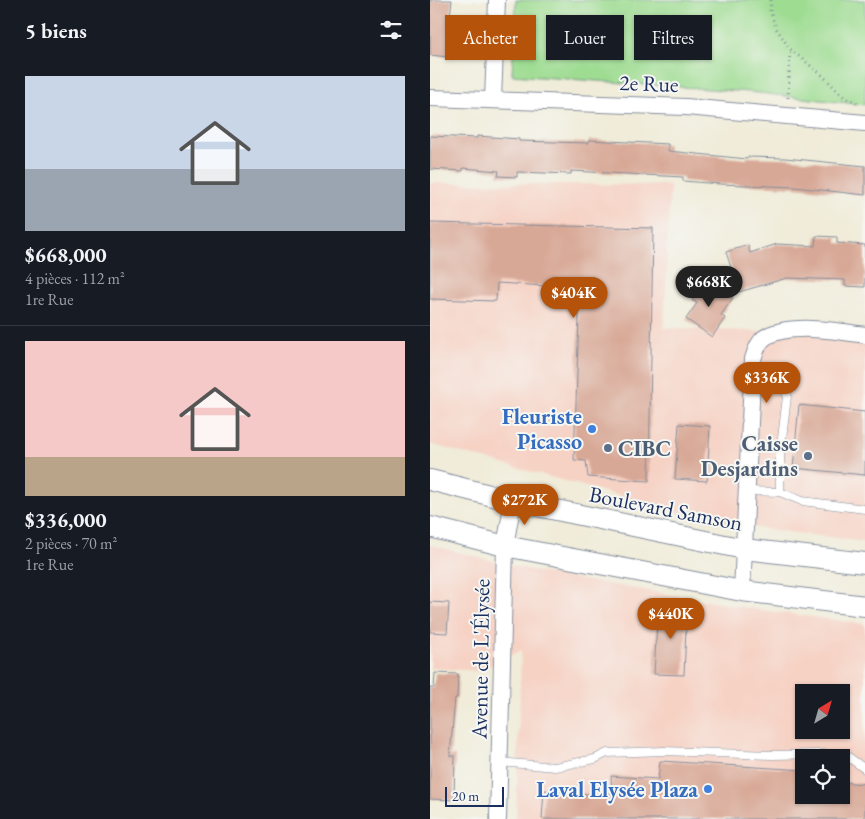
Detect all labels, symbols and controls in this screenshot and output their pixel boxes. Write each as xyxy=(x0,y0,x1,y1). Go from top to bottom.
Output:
chip: Acheter xyxy=(445,15,536,60)
chip: Louer xyxy=(546,15,624,60)
chip: Filtres xyxy=(634,15,712,60)
icon: filters xyxy=(377,16,405,44)
text: 5 biens xyxy=(25,17,87,44)
street label: 2e Rue xyxy=(619,68,680,99)
icon: home xyxy=(170,108,260,198)
text: $668,000 xyxy=(25,241,107,268)
pin: $668K xyxy=(674,266,744,308)
text: 4 pièces · 112 m² xyxy=(25,268,125,289)
text: $668K xyxy=(687,271,731,292)
pin: $404K xyxy=(539,276,609,319)
text: $404K xyxy=(552,282,596,303)
text: 1re Rue xyxy=(25,289,74,310)
pin: $336K xyxy=(732,362,802,404)
text: $336K xyxy=(745,367,789,388)
icon: home xyxy=(170,374,260,464)
place label: Fleuriste Picasso xyxy=(502,402,582,456)
marker: Fleuriste Picasso xyxy=(586,423,598,435)
place label: Caisse Desjardins xyxy=(701,429,798,483)
place label: CIBC xyxy=(618,434,671,463)
marker: CIBC xyxy=(602,442,614,454)
marker: Caisse Desjardins xyxy=(802,450,814,462)
street label: Boulevard Samson xyxy=(587,479,746,538)
pin: $272K xyxy=(490,484,560,526)
text: $272K xyxy=(503,489,547,510)
text: $336,000 xyxy=(25,506,107,533)
text: 2 pièces · 70 m² xyxy=(25,533,117,554)
text: 1re Rue xyxy=(25,554,74,575)
street label: Avenue de L'Élysée xyxy=(465,578,496,740)
pin: $440K xyxy=(636,598,706,640)
text: $440K xyxy=(649,603,693,624)
north arrow xyxy=(795,684,850,739)
map controls xyxy=(795,684,850,804)
button: locate xyxy=(795,749,850,804)
place label: Laval Elysée Plaza xyxy=(536,775,698,804)
marker: Laval Elysée Plaza xyxy=(702,783,714,795)
scale bar xyxy=(445,784,504,807)
text: 20 m xyxy=(452,787,479,805)

